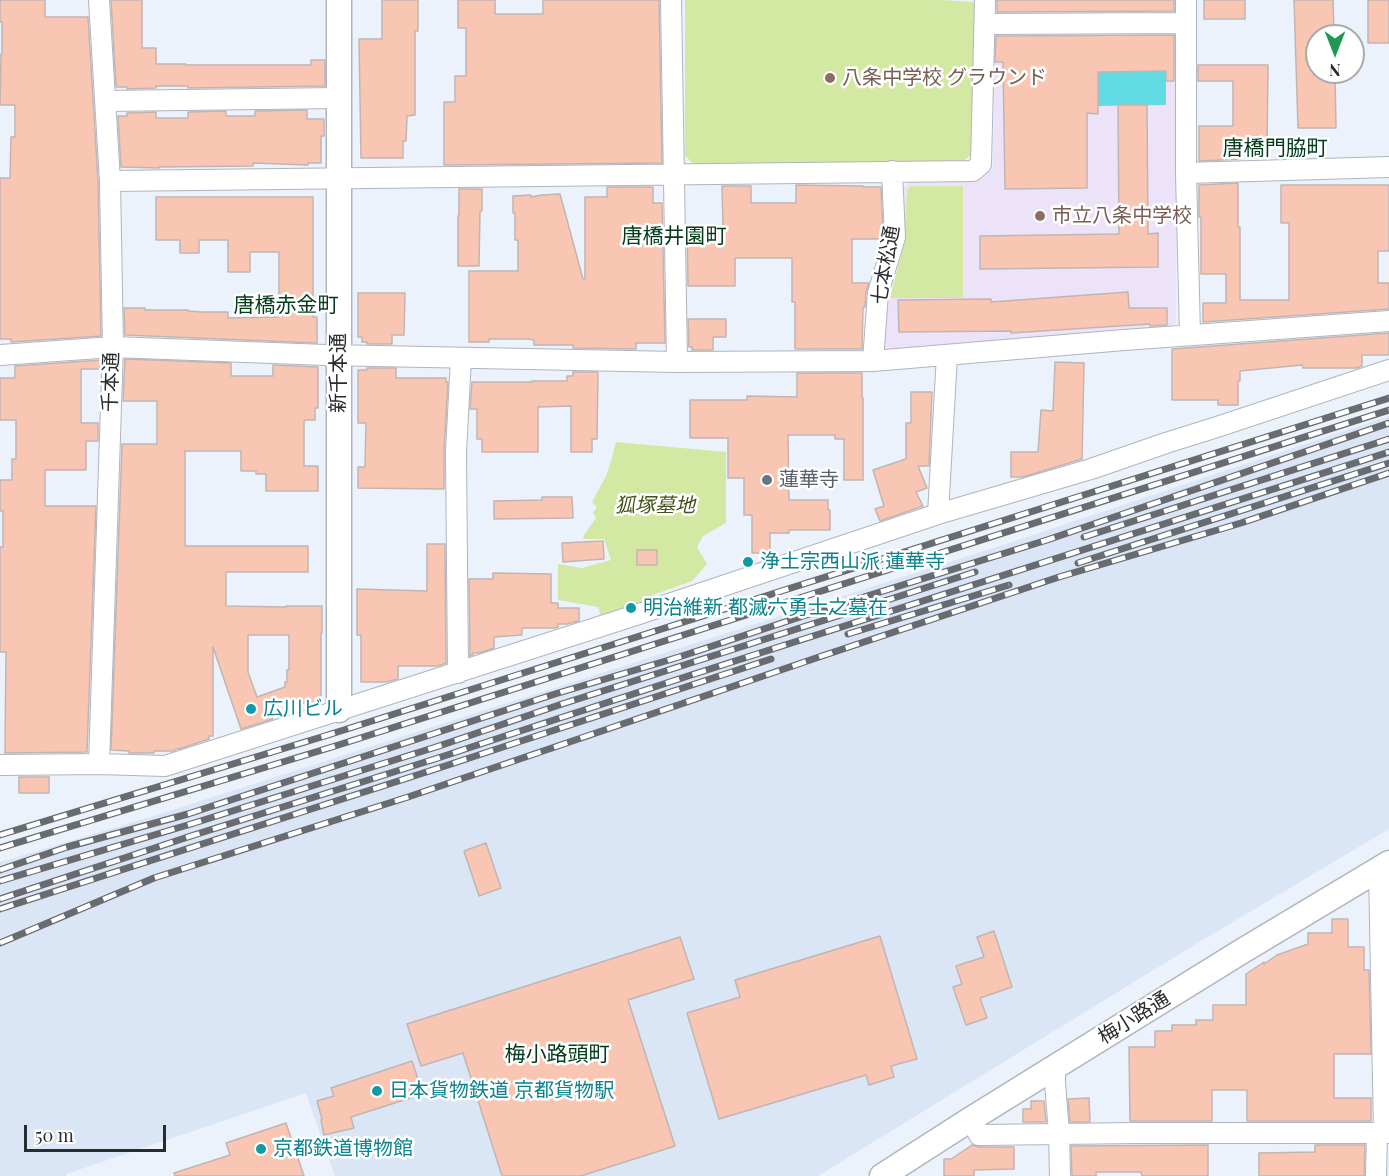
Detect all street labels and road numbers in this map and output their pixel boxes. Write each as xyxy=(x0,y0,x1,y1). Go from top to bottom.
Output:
street label: 七本松通 xyxy=(867,224,905,306)
street label: 新千本通 xyxy=(327,333,351,413)
street label: 千本通 xyxy=(98,352,124,412)
street label: 梅小路通 xyxy=(1094,987,1174,1049)

